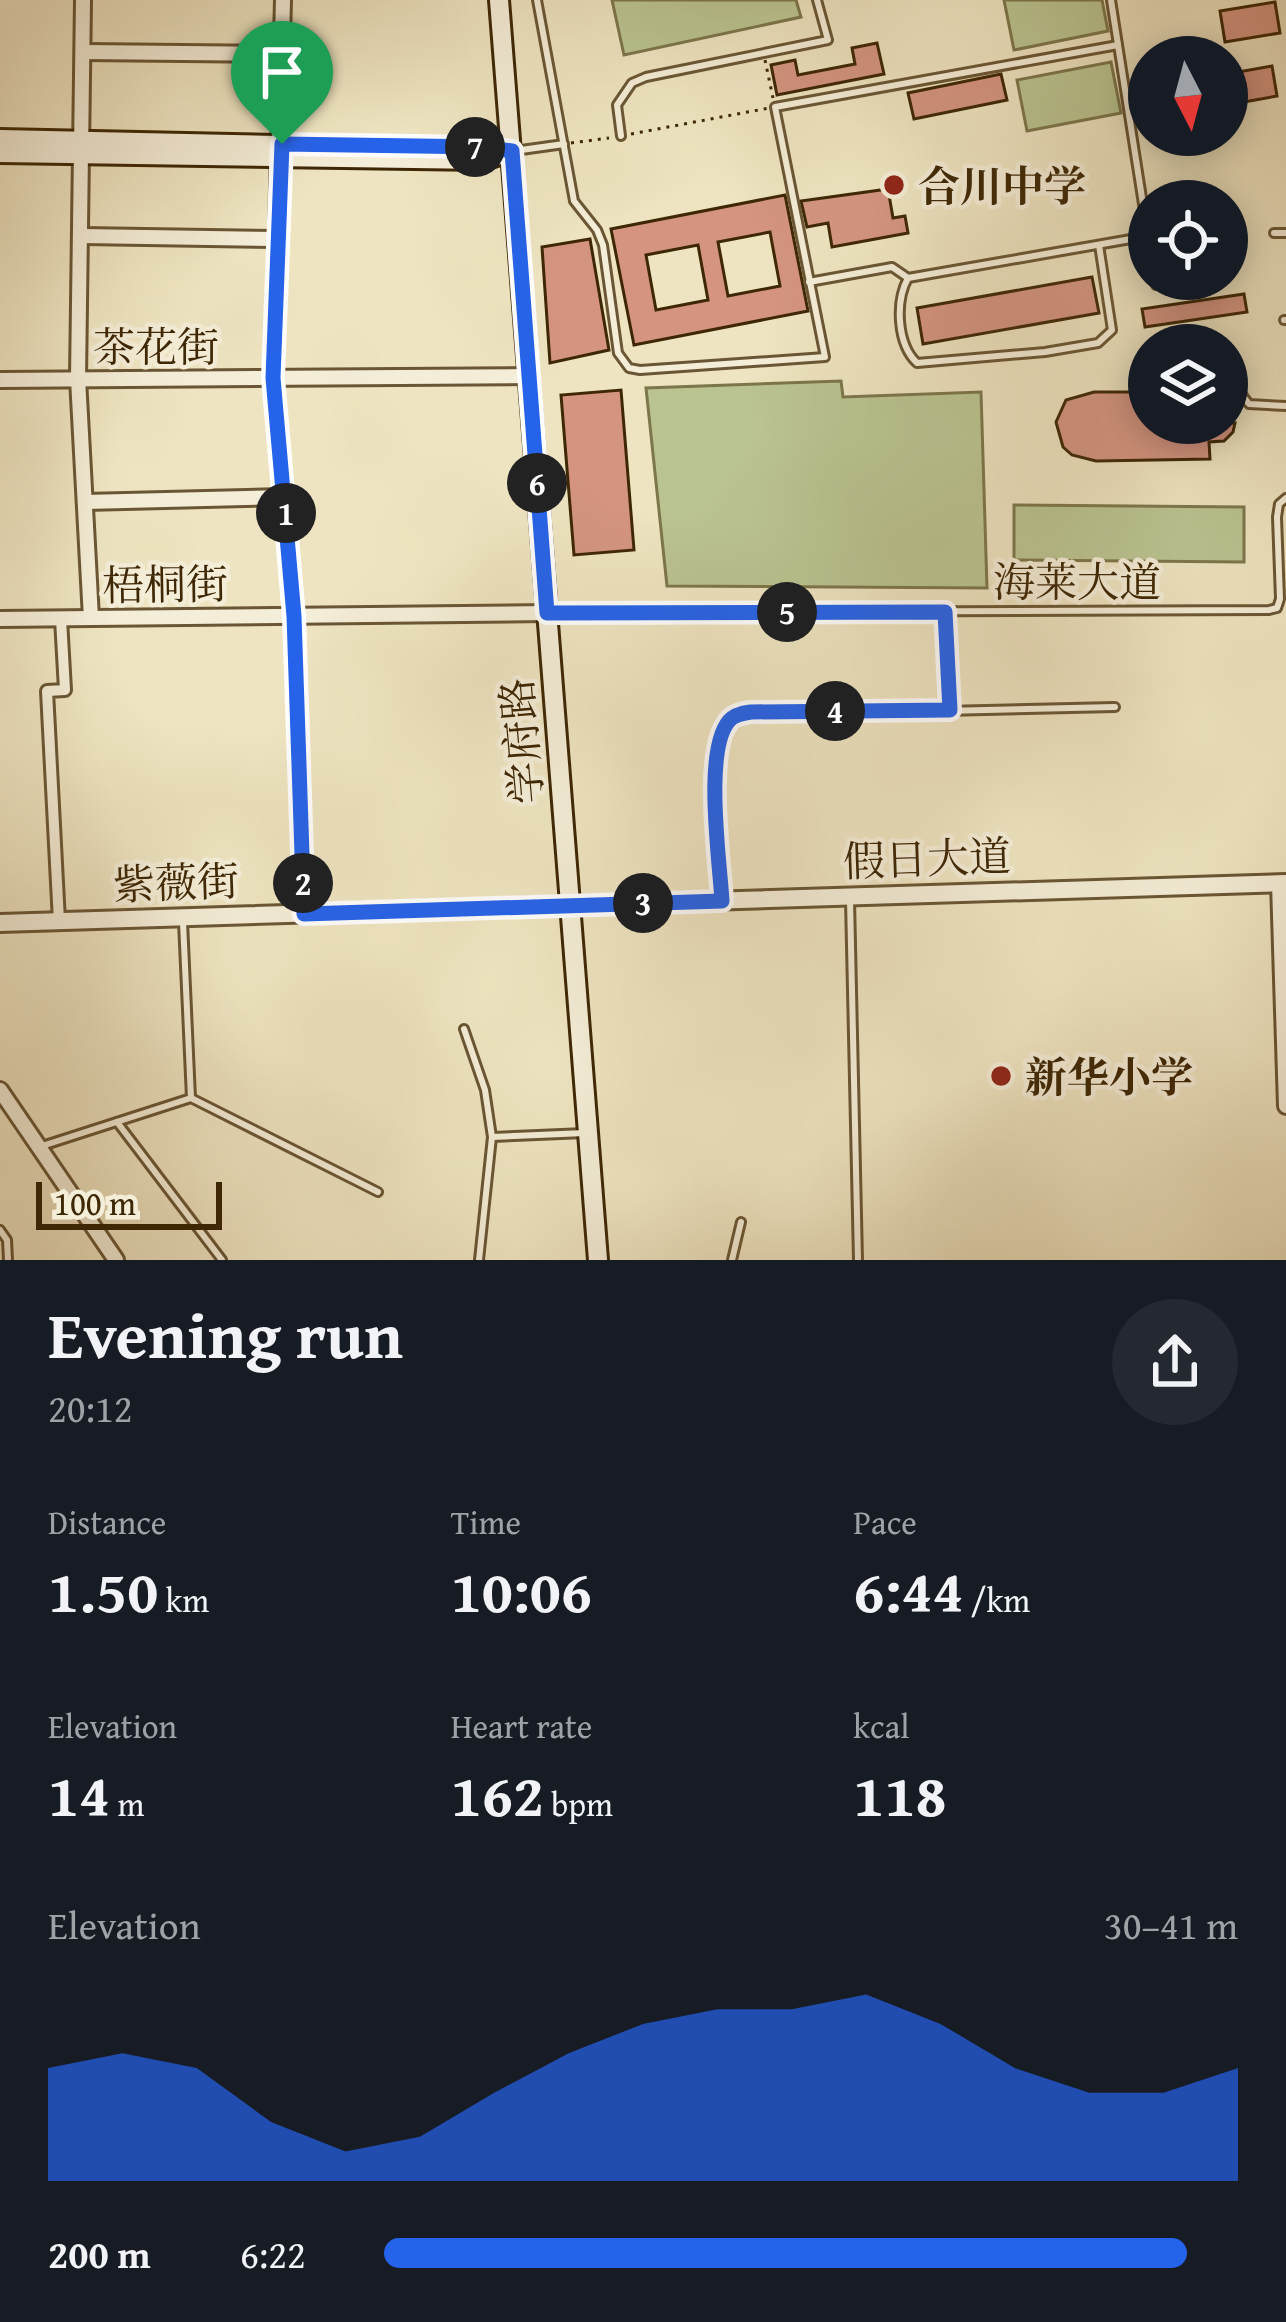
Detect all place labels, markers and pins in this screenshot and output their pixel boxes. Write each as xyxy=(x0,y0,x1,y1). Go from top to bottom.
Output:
pin xyxy=(231,21.0,333,144)
pin: 7 xyxy=(445,117,505,177)
place label: 合川中学 xyxy=(918,155,1086,216)
marker: 合川中学 xyxy=(881,172,907,198)
pin: 6 xyxy=(507,453,567,513)
pin: 1 xyxy=(256,483,316,543)
pin: 5 xyxy=(757,582,817,642)
pin: 4 xyxy=(805,681,865,741)
pin: 2 xyxy=(273,853,333,913)
pin: 3 xyxy=(613,873,673,933)
place label: 新华小学 xyxy=(1025,1046,1193,1107)
marker: 新华小学 xyxy=(988,1063,1014,1089)

